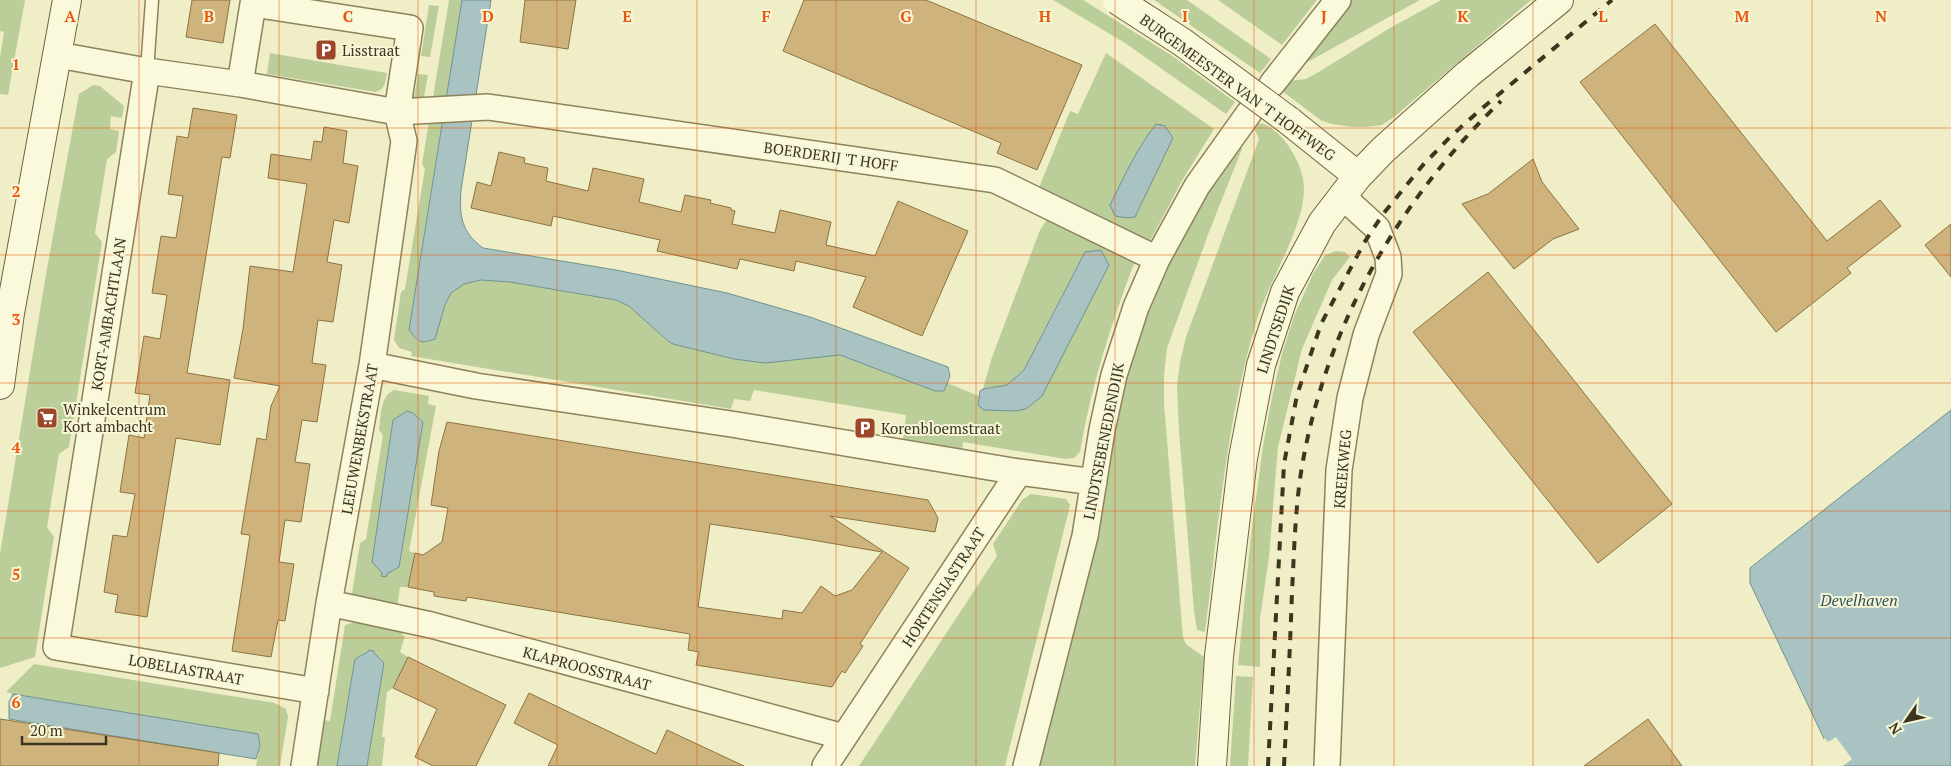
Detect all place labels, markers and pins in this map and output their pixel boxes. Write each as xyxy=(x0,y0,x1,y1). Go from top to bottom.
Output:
parking icon: Lisstraat xyxy=(314,38,338,62)
place label: Lisstraat xyxy=(342,40,400,60)
place label: Winkelcentrum Kort ambacht xyxy=(63,399,166,436)
supermarket icon: Winkelcentrum Kort ambacht xyxy=(35,406,59,430)
parking icon: Korenbloemstraat xyxy=(853,416,877,440)
place label: Korenbloemstraat xyxy=(881,418,1001,438)

